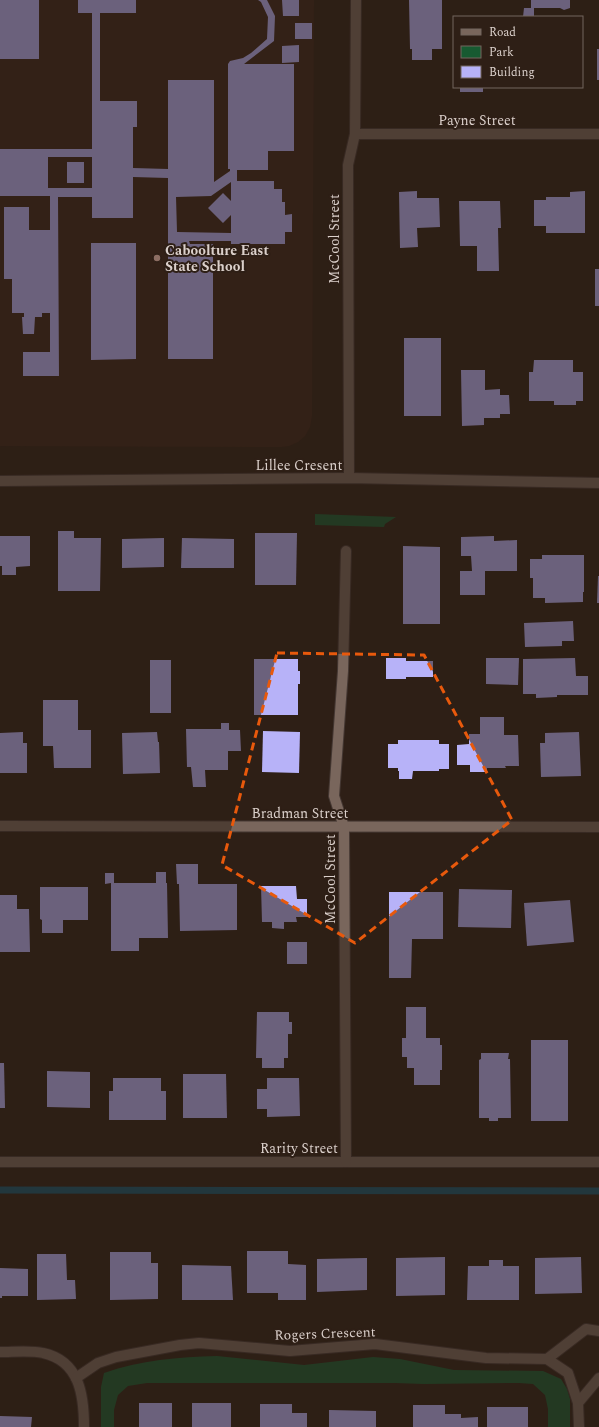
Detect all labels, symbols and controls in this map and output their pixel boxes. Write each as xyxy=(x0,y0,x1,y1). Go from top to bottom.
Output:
legend xyxy=(453,16,583,88)
text: Road xyxy=(489,23,516,42)
text: Park xyxy=(489,43,514,62)
text: Building xyxy=(489,63,535,82)
street label: Payne Street xyxy=(438,110,516,131)
street label: McCool Street xyxy=(324,194,345,284)
place label: Caboolture East State School xyxy=(165,240,269,277)
marker: Caboolture East State School xyxy=(152,253,162,263)
street label: Lillee Cresent xyxy=(256,455,343,476)
street label: Bradman Street xyxy=(252,803,348,824)
street label: McCool Street xyxy=(320,834,341,924)
street label: Rarity Street xyxy=(260,1138,338,1159)
street label: Rogers Crescent xyxy=(274,1321,376,1346)

